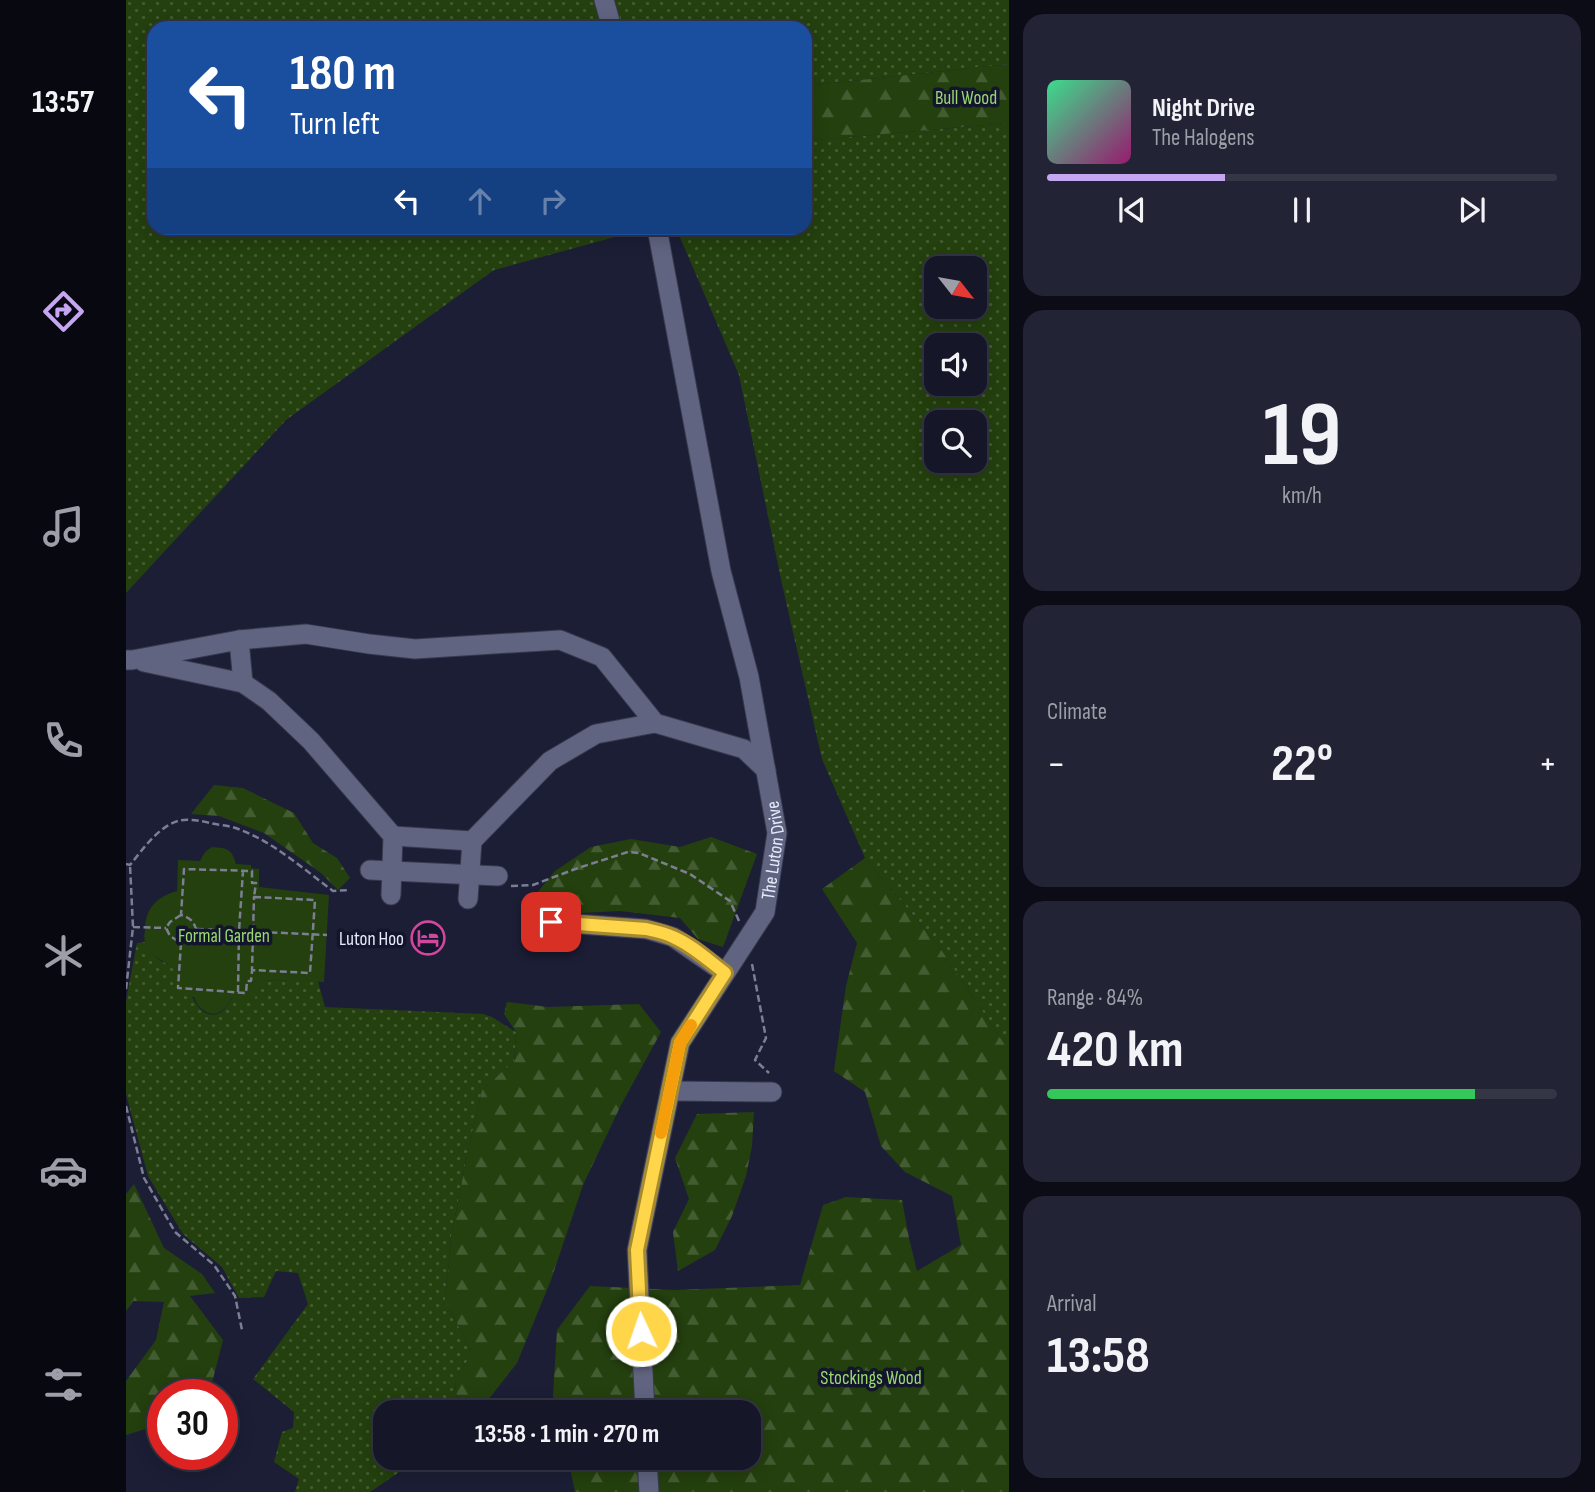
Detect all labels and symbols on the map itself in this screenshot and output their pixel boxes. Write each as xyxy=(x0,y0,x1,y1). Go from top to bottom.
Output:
park label: Bull Wood xyxy=(935,87,997,110)
north arrow xyxy=(924,256,987,318)
street label: The Luton Drive xyxy=(757,799,790,902)
pin xyxy=(521,892,581,952)
hotel icon: Luton Hoo xyxy=(409,919,447,957)
park label: Formal Garden xyxy=(178,925,270,948)
place label: Luton Hoo xyxy=(339,928,404,951)
position arrow xyxy=(604,1294,678,1368)
park label: Stockings Wood xyxy=(820,1367,922,1390)
speed limit sign: 30 xyxy=(147,1379,238,1470)

